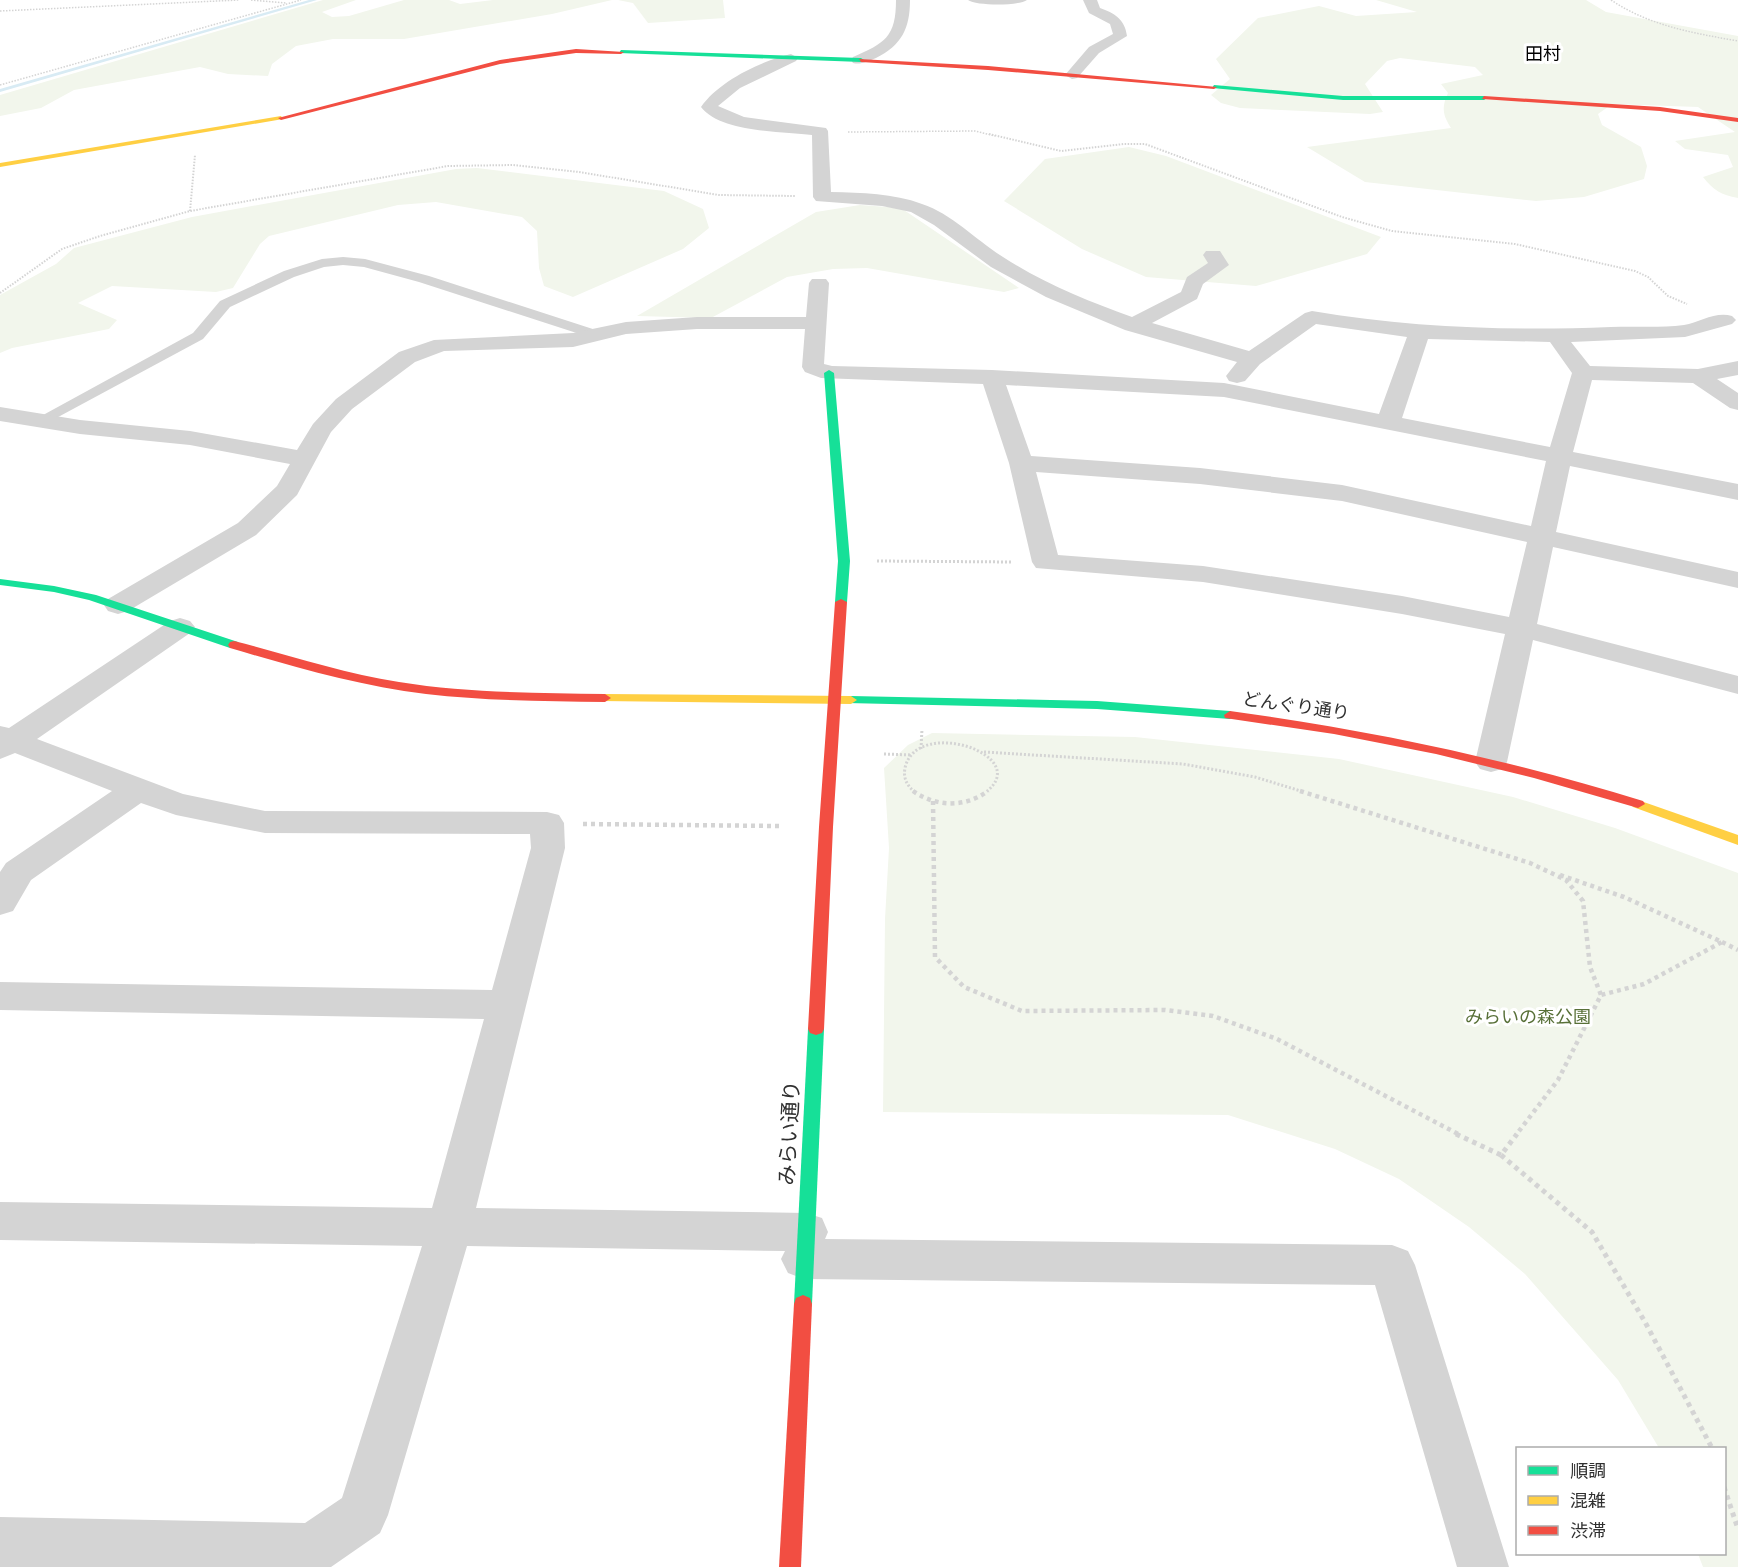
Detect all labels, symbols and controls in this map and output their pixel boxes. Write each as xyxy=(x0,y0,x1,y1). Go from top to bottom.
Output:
district label: 田村 xyxy=(1525,43,1561,65)
street label: どんぐり通り xyxy=(1241,688,1351,724)
park label: みらいの森公園 xyxy=(1465,1006,1591,1028)
street label: みらい通り xyxy=(775,1080,805,1186)
legend xyxy=(1516,1447,1726,1555)
text: 順調 xyxy=(1570,1460,1606,1482)
text: 混雑 xyxy=(1570,1490,1606,1512)
text: 渋滞 xyxy=(1570,1520,1606,1542)

